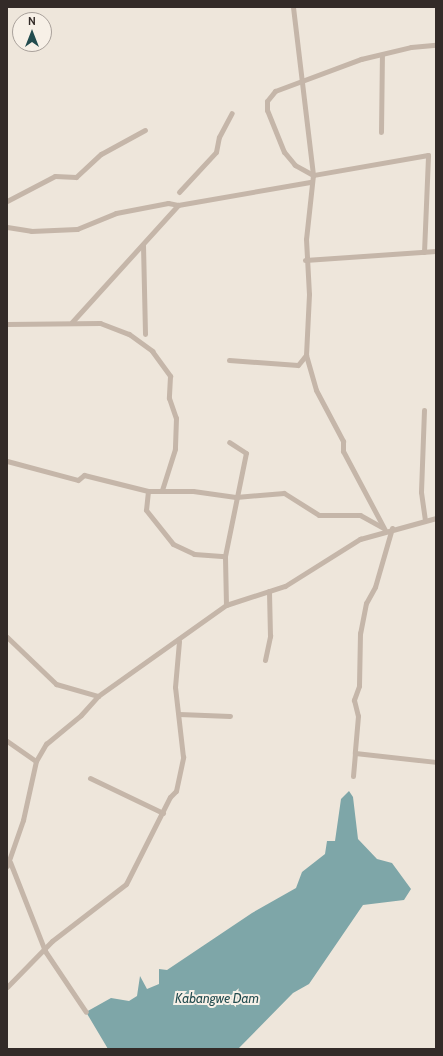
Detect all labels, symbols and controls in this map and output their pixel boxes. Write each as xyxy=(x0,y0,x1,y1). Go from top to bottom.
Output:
north arrow xyxy=(12,12,52,52)
text: N xyxy=(28,14,36,28)
water label: Kabangwe Dam xyxy=(175,990,259,1006)

